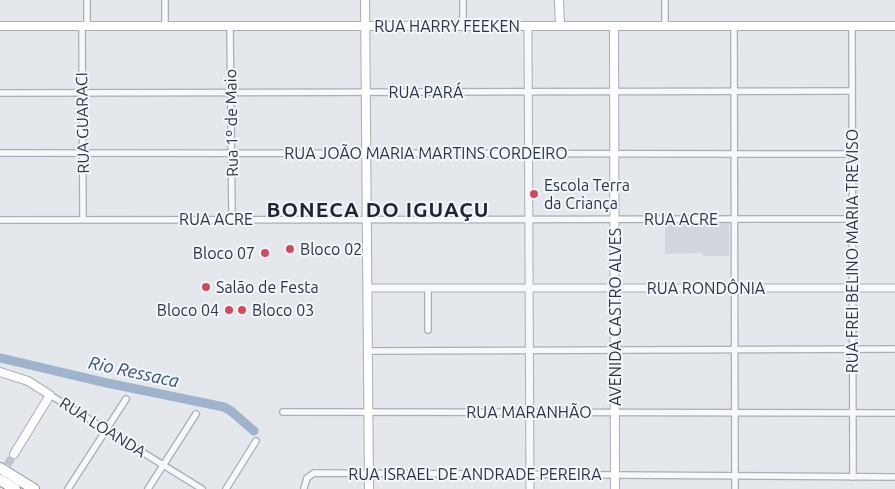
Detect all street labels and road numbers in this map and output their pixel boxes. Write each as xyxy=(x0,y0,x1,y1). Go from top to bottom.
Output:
street label: RUA HARRY FEEKEN xyxy=(374,17,520,35)
street label: Rua 1º de Maio xyxy=(221,69,241,177)
street label: RUA GUARACI xyxy=(72,72,92,174)
street label: RUA PARÁ xyxy=(388,81,464,101)
street label: RUA FREI BELINO MARIA TREVISO xyxy=(843,129,861,373)
street label: RUA JOÃO MARIA MARTINS CORDEIRO xyxy=(284,143,568,162)
street label: RUA ACRE xyxy=(179,210,253,228)
street label: RUA ACRE xyxy=(644,210,718,228)
street label: AVENIDA CASTRO ALVES xyxy=(606,228,624,406)
street label: RUA RONDÔNIA xyxy=(647,278,766,297)
street label: RUA LOANDA xyxy=(57,393,150,461)
street label: RUA MARANHÃO xyxy=(466,402,592,421)
street label: RUA ISRAEL DE ANDRADE PEREIRA xyxy=(348,465,602,483)

